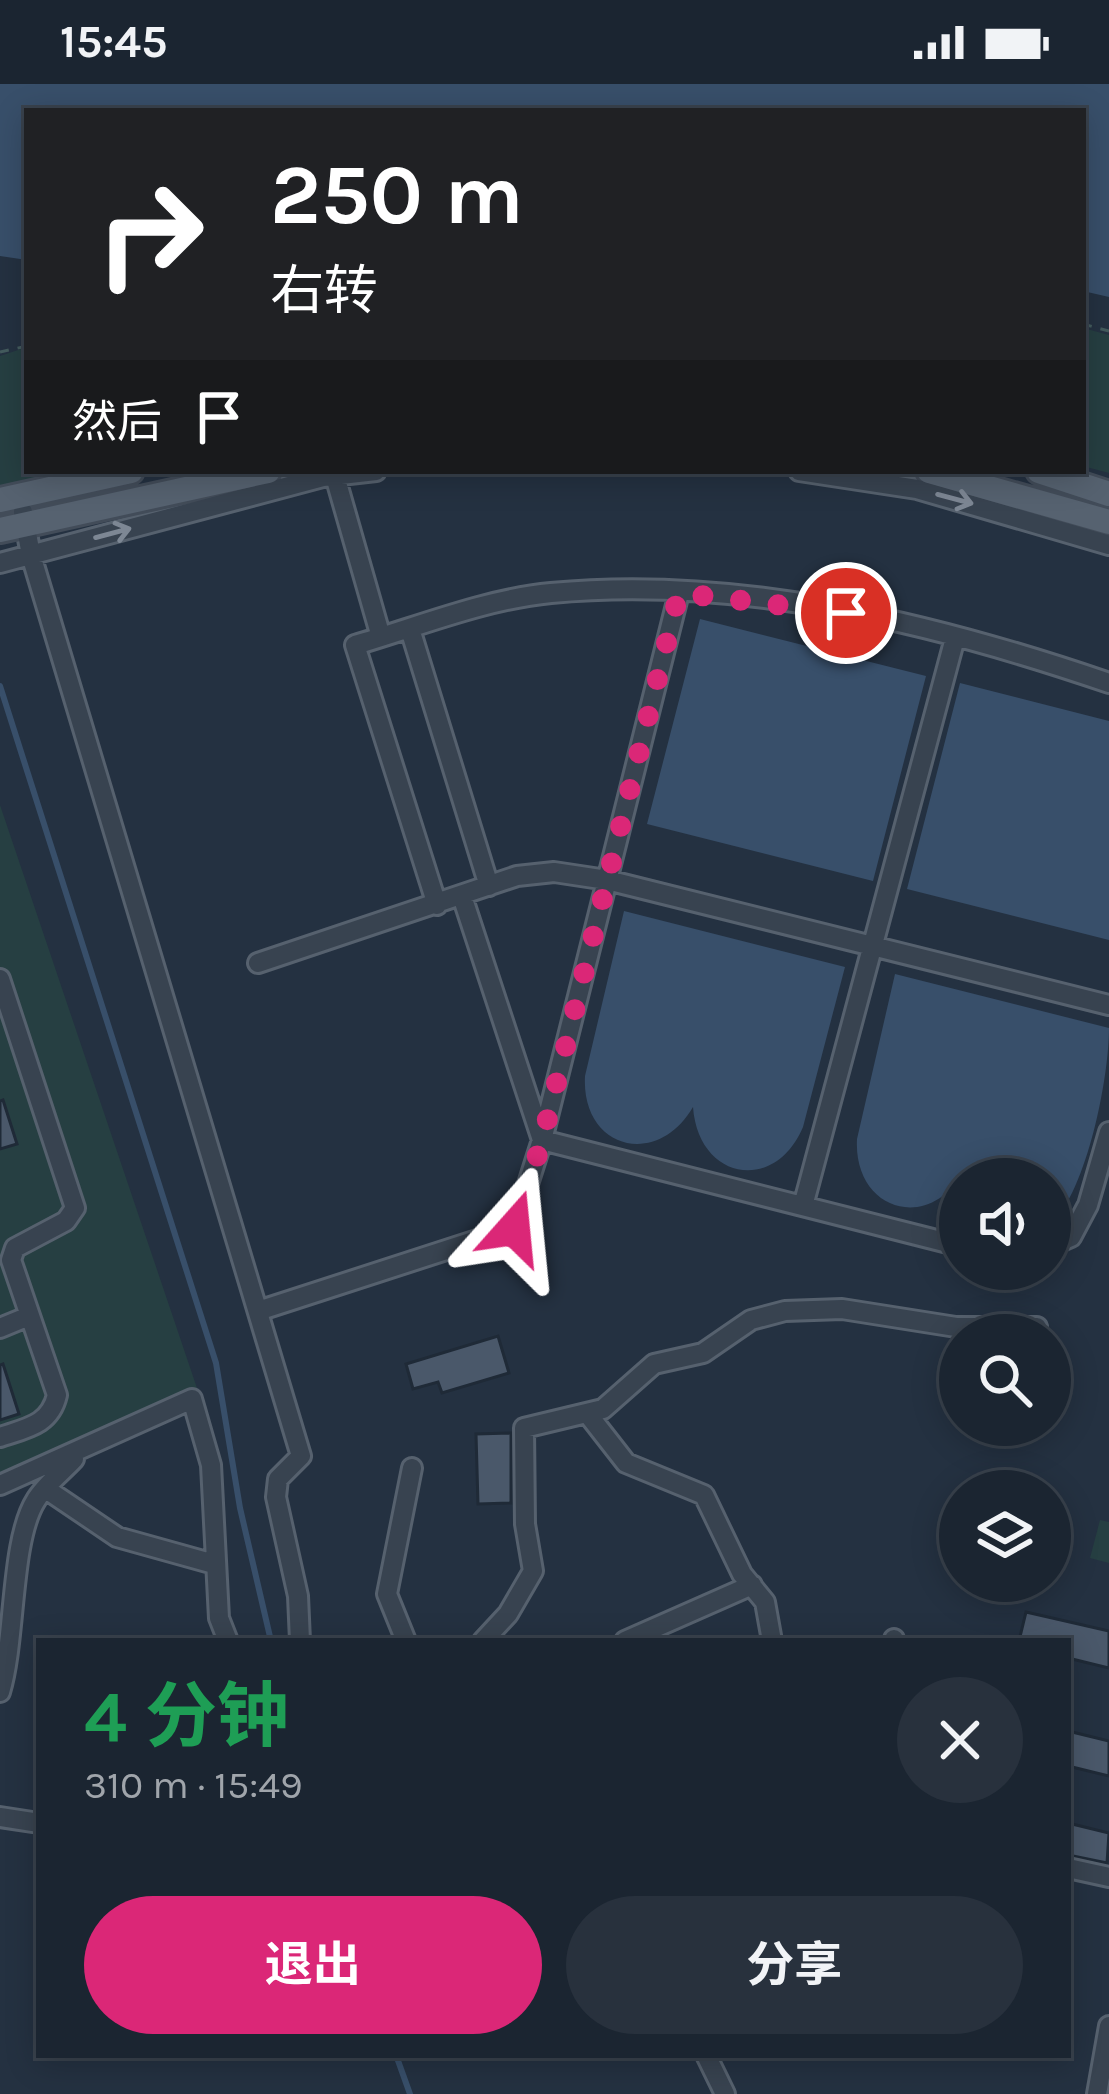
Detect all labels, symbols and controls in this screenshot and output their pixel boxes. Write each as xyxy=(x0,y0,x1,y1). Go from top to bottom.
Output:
text: 15:45 xyxy=(60,16,167,68)
text: 250 m xyxy=(270,146,524,244)
icon: right xyxy=(72,156,228,312)
text: 右转 xyxy=(270,259,378,323)
icon: arrive xyxy=(186,384,252,450)
text: 然后 xyxy=(72,396,162,448)
one-way arrow xyxy=(935,489,973,511)
one-way arrow xyxy=(94,521,132,543)
pin xyxy=(795,562,897,664)
icon: arrive xyxy=(813,580,879,646)
map controls xyxy=(939,1158,1071,1602)
button: sound xyxy=(939,1158,1071,1290)
position arrow xyxy=(451,1165,577,1291)
button: search xyxy=(939,1314,1071,1446)
button: layers xyxy=(939,1470,1071,1602)
text: 4 分钟 xyxy=(84,1675,289,1759)
button: close xyxy=(897,1677,1023,1803)
text: 310 m · 15:49 xyxy=(84,1762,303,1808)
button: 退出 xyxy=(84,1896,542,2034)
button: 分享 xyxy=(566,1896,1023,2034)

